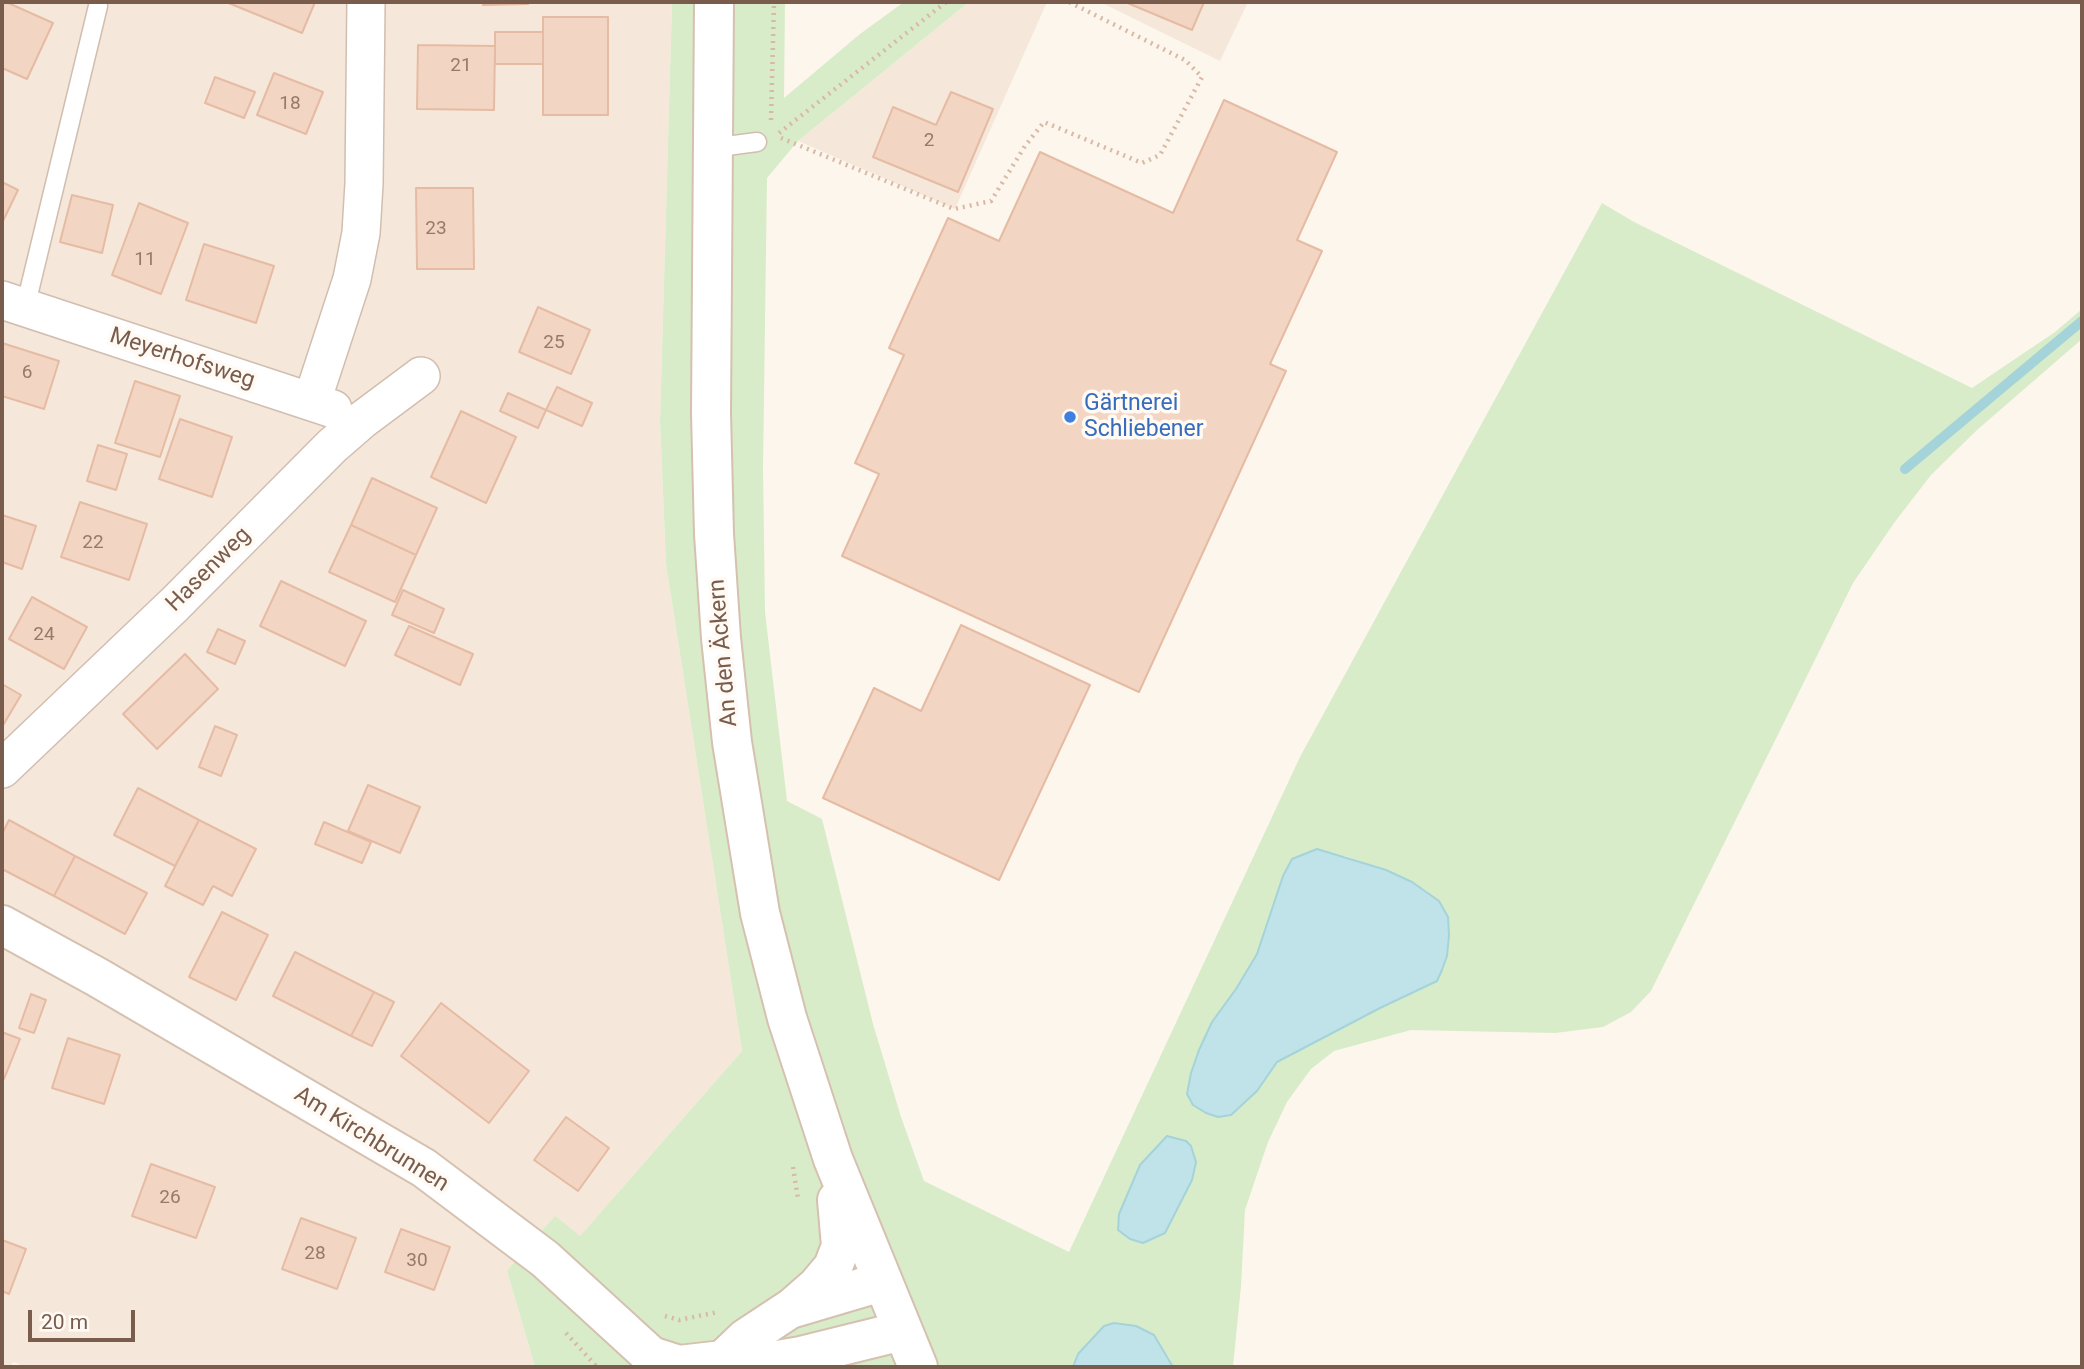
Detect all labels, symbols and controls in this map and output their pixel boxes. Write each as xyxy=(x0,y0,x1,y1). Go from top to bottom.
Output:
house number: 21 xyxy=(450,55,472,77)
house number: 18 xyxy=(279,93,301,115)
house number: 2 xyxy=(924,130,934,152)
house number: 23 xyxy=(425,218,447,240)
house number: 11 xyxy=(134,249,156,271)
street label: Meyerhofsweg xyxy=(106,323,258,395)
house number: 25 xyxy=(543,332,565,354)
house number: 6 xyxy=(22,362,32,384)
place label: Gärtnerei Schliebener xyxy=(1084,390,1204,444)
marker: Gärtnerei Schliebener xyxy=(1062,409,1078,425)
street label: Hasenweg xyxy=(161,522,257,618)
house number: 22 xyxy=(82,532,104,554)
street label: An den Äckern xyxy=(704,578,744,728)
house number: 24 xyxy=(33,624,55,646)
street label: Am Kirchbrunnen xyxy=(289,1081,453,1199)
house number: 26 xyxy=(159,1187,181,1209)
house number: 28 xyxy=(304,1243,326,1265)
house number: 30 xyxy=(406,1250,428,1272)
scale bar xyxy=(32,1296,138,1340)
text: 20 m xyxy=(41,1310,88,1334)

